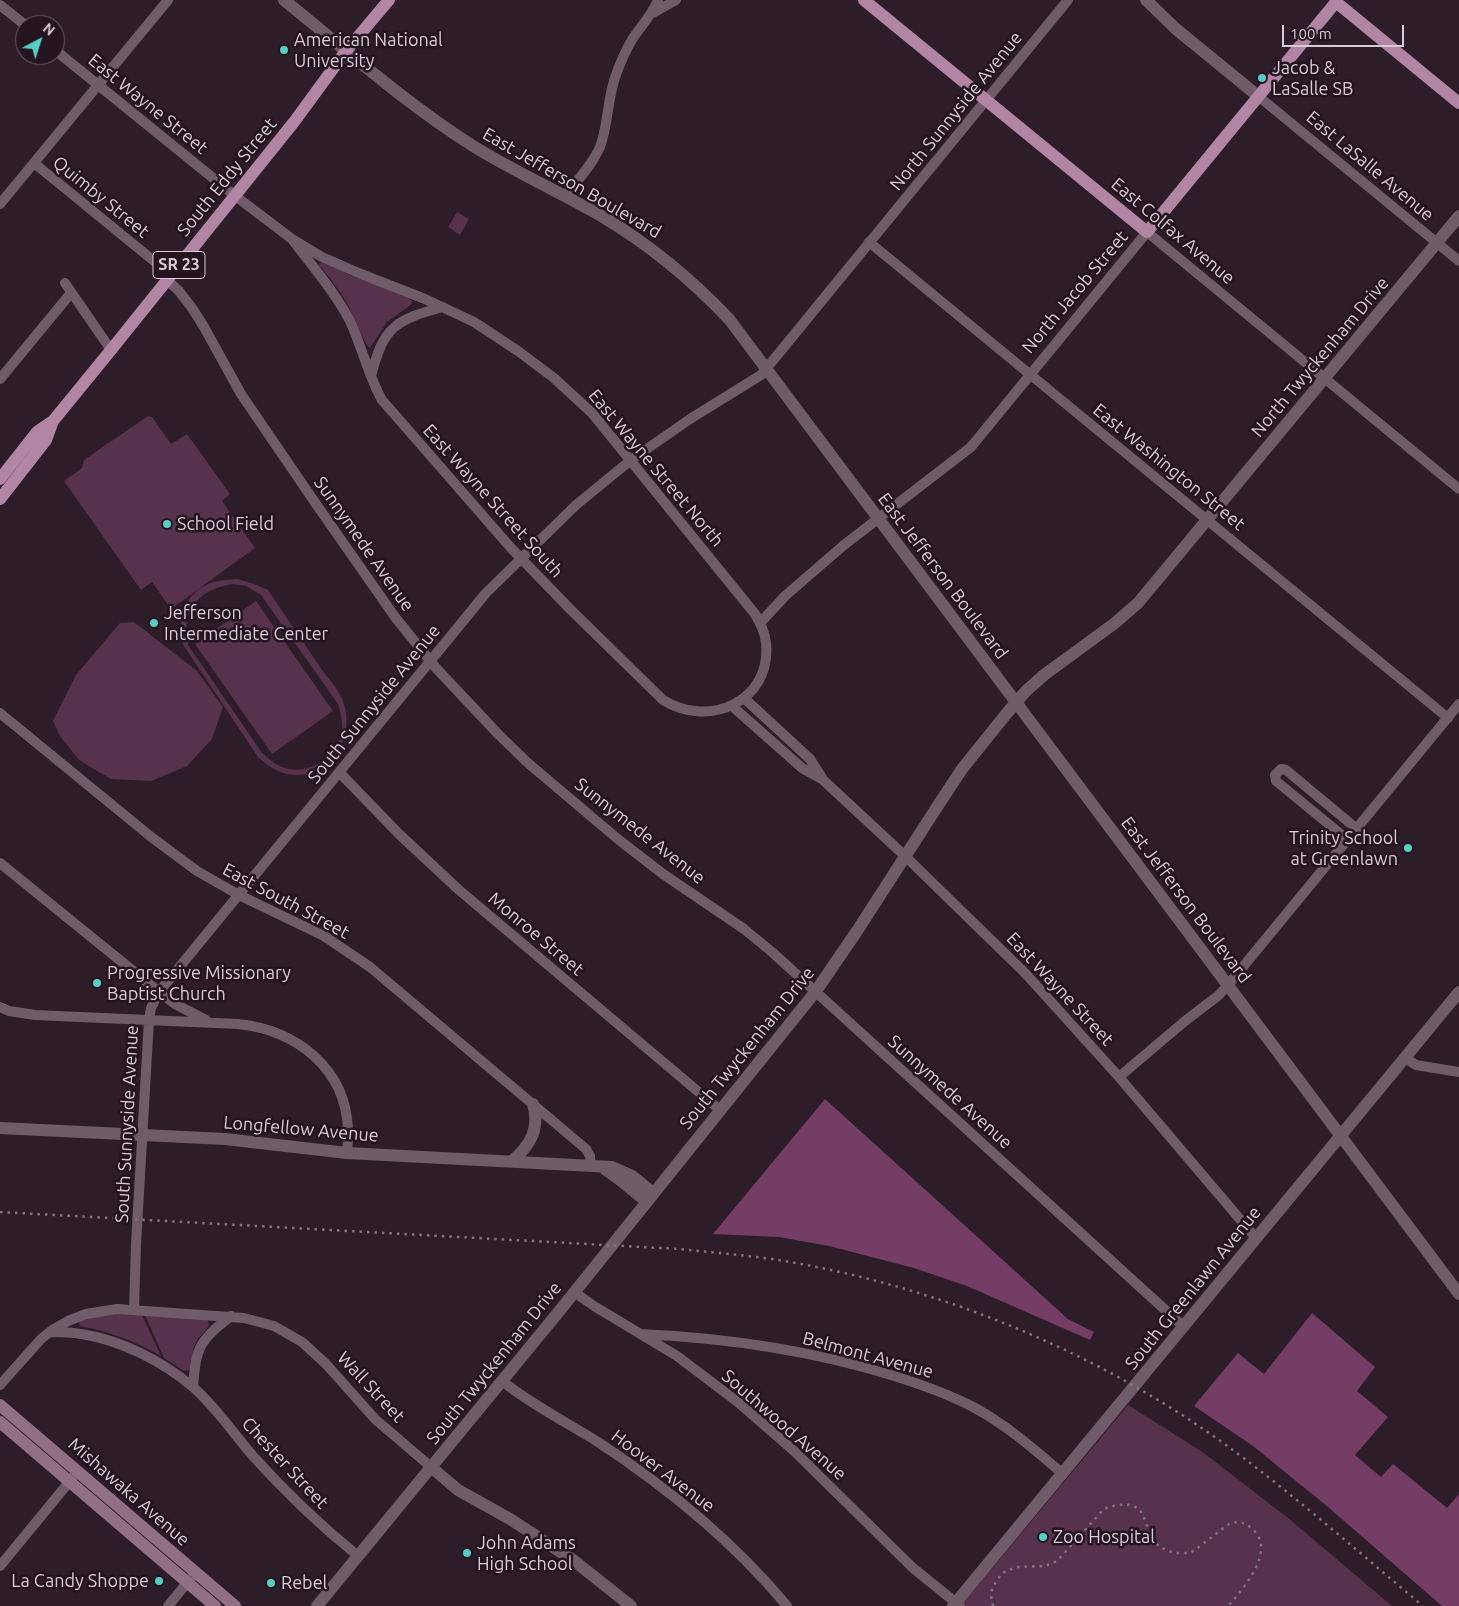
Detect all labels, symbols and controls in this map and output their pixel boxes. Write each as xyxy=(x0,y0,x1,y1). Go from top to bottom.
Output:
north arrow xyxy=(15,15,65,65)
scale bar xyxy=(1284,15,1406,47)
text: N xyxy=(40,20,58,39)
text: 100 m xyxy=(1290,25,1332,42)
street label: North Sunnyside Avenue xyxy=(885,27,1027,195)
place label: American National University xyxy=(294,29,443,72)
marker: American National University xyxy=(278,44,290,56)
street label: East Wayne Street xyxy=(84,49,212,159)
place label: Jacob & LaSalle SB xyxy=(1272,57,1353,100)
marker: Jacob & LaSalle SB xyxy=(1256,72,1268,84)
street label: East LaSalle Avenue xyxy=(1302,106,1438,226)
street label: South Eddy Street xyxy=(173,114,281,240)
street label: East Jefferson Boulevard xyxy=(479,123,665,243)
street label: Quimby Street xyxy=(48,152,154,242)
street label: East Colfax Avenue xyxy=(1107,173,1239,289)
street label: North Jacob Street xyxy=(1017,226,1133,358)
road number: SR 23 xyxy=(153,252,205,278)
street label: North Twyckenham Drive xyxy=(1247,273,1393,441)
street label: East Wayne Street North xyxy=(584,385,728,551)
street label: East Washington Street xyxy=(1089,399,1249,535)
street label: East Wayne Street South xyxy=(418,420,568,582)
street label: Sunnymede Avenue xyxy=(309,472,419,616)
street label: East Jefferson Boulevard xyxy=(873,489,1013,663)
place label: School Field xyxy=(177,513,274,535)
marker: School Field xyxy=(161,518,173,530)
place label: Jefferson Intermediate Center xyxy=(164,602,328,644)
marker: Jefferson Intermediate Center xyxy=(148,617,160,629)
street label: South Sunnyside Avenue xyxy=(303,620,445,788)
street label: Sunnymede Avenue xyxy=(571,773,709,889)
street label: East Jefferson Boulevard xyxy=(1116,813,1256,987)
place label: Trinity School at Greenlawn xyxy=(1289,827,1398,870)
marker: Trinity School at Greenlawn xyxy=(1402,842,1414,854)
street label: East South Street xyxy=(219,859,353,943)
street label: Monroe Street xyxy=(484,888,588,980)
street label: East Wayne Street xyxy=(1002,928,1118,1050)
place label: Progressive Missionary Baptist Church xyxy=(107,962,291,1004)
street label: South Twyckenham Drive xyxy=(675,963,819,1133)
marker: Progressive Missionary Baptist Church xyxy=(91,977,103,989)
street label: South Sunnyside Avenue xyxy=(111,1025,143,1223)
street label: Sunnymede Avenue xyxy=(884,1031,1016,1153)
street label: Longfellow Avenue xyxy=(222,1111,380,1147)
street label: South Greenlawn Avenue xyxy=(1121,1202,1265,1374)
street label: South Twyckenham Drive xyxy=(422,1278,566,1448)
street label: Belmont Avenue xyxy=(800,1327,936,1383)
street label: Wall Street xyxy=(333,1347,409,1427)
street label: Southwood Avenue xyxy=(717,1365,851,1485)
street label: Chester Street xyxy=(237,1413,333,1513)
street label: Hoover Avenue xyxy=(607,1425,719,1517)
street label: Mishawaka Avenue xyxy=(64,1433,194,1551)
place label: Zoo Hospital xyxy=(1053,1526,1155,1548)
marker: Zoo Hospital xyxy=(1037,1531,1049,1543)
place label: John Adams High School xyxy=(477,1532,576,1575)
marker: John Adams High School xyxy=(461,1547,473,1559)
place label: La Candy Shoppe xyxy=(11,1570,149,1592)
place label: Rebel xyxy=(281,1572,327,1594)
marker: La Candy Shoppe xyxy=(153,1575,165,1587)
marker: Rebel xyxy=(265,1577,277,1589)

